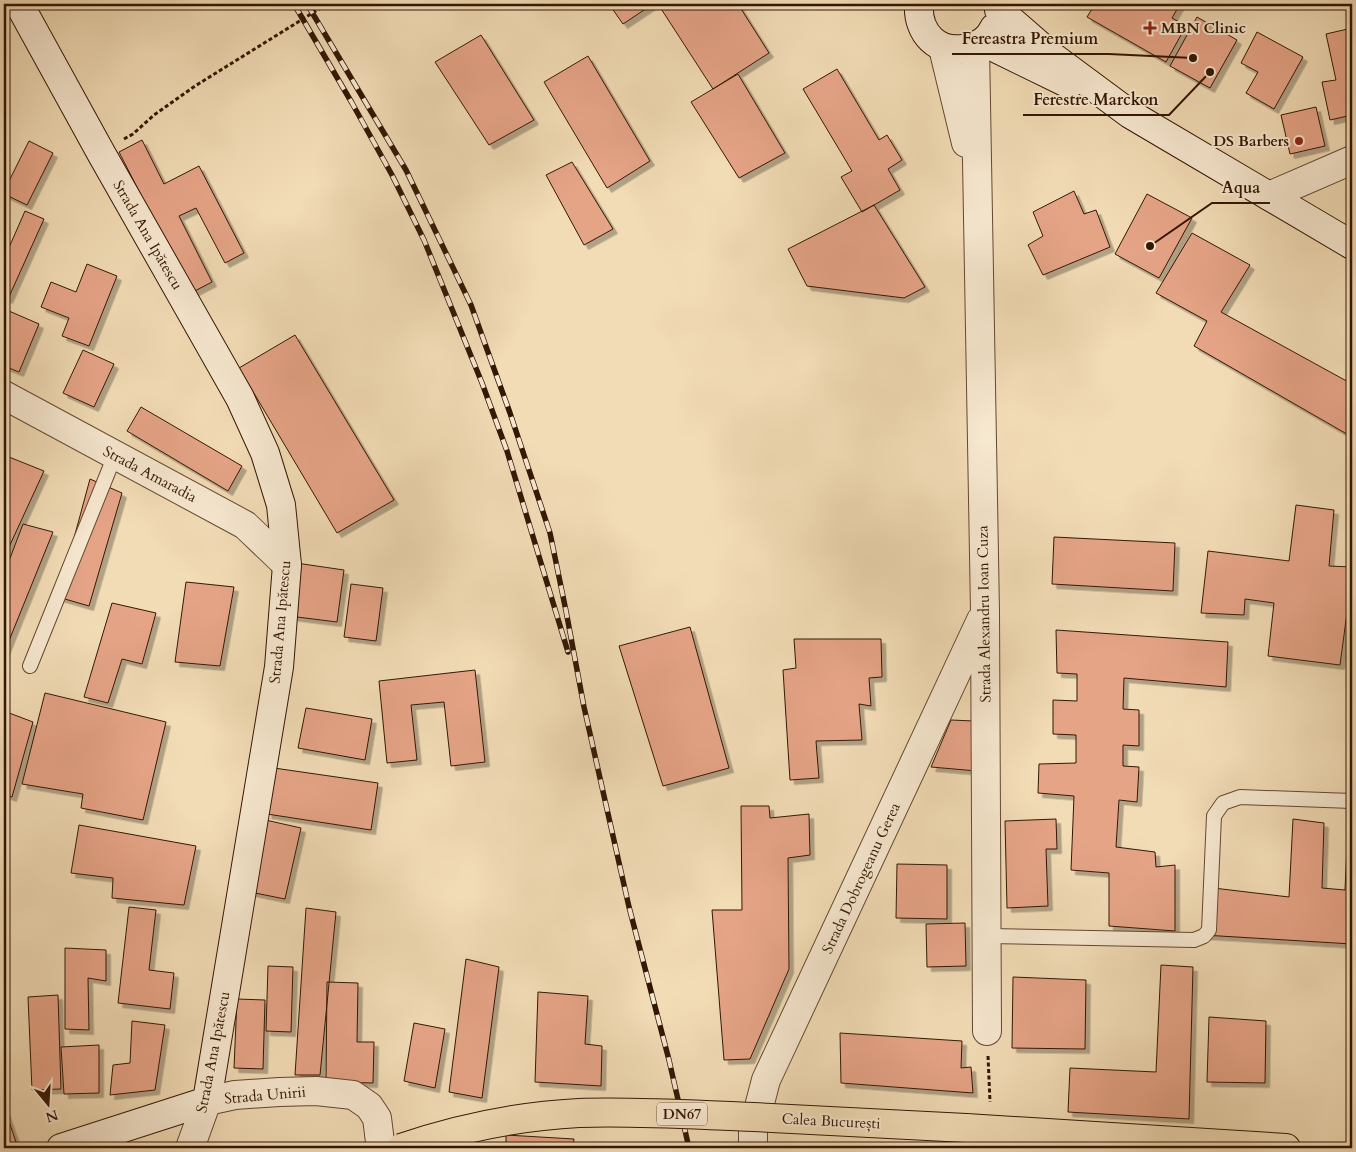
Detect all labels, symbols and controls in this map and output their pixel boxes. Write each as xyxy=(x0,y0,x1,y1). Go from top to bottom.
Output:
place label: MBN Clinic xyxy=(1161,18,1246,38)
marker: MBN Clinic xyxy=(1143,21,1157,35)
callout: Fereastra Premium xyxy=(952,23,1109,54)
text: Fereastra Premium xyxy=(962,28,1098,50)
callout: Ferestre Marckon xyxy=(1023,84,1169,115)
text: Ferestre Marckon xyxy=(1033,89,1159,111)
place label: DS Barbers xyxy=(1213,131,1289,151)
marker: DS Barbers xyxy=(1293,135,1305,147)
callout: Aqua xyxy=(1212,172,1270,203)
street label: Strada Ana Ipătescu xyxy=(108,177,188,293)
text: Aqua xyxy=(1222,177,1260,199)
street label: Strada Amaradia xyxy=(100,441,201,507)
street label: Strada Alexandru Ioan Cuza xyxy=(972,525,996,703)
street label: Strada Ana Ipătescu xyxy=(265,560,295,684)
street label: Strada Dobrogeanu Gerea xyxy=(817,799,905,957)
street label: Strada Ana Ipătescu xyxy=(191,989,235,1115)
north arrow xyxy=(22,1080,72,1130)
street label: Strada Unirii xyxy=(223,1081,307,1109)
road number: DN67 xyxy=(657,1102,707,1126)
text: N xyxy=(43,1105,61,1127)
street label: Calea București xyxy=(781,1108,881,1134)

